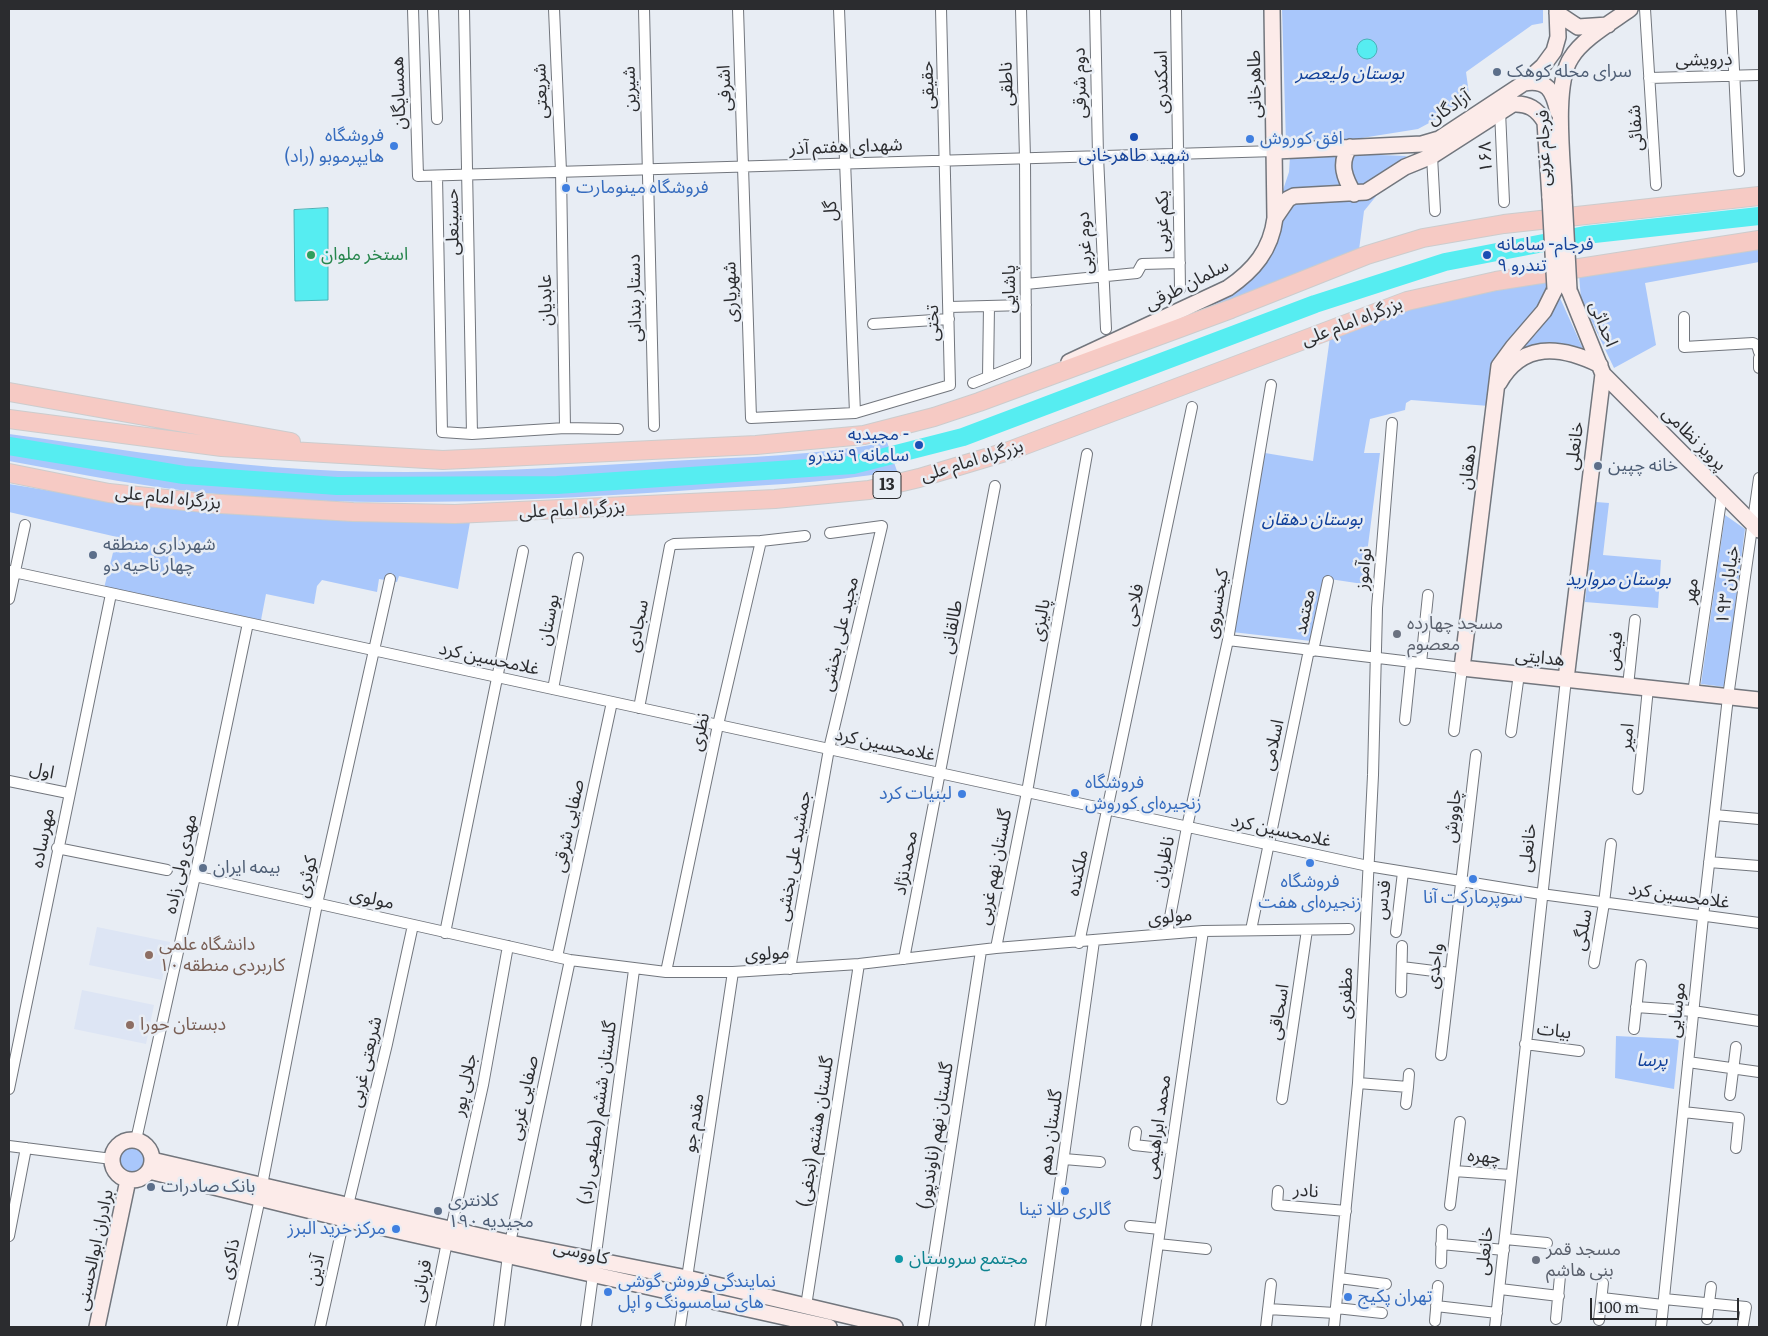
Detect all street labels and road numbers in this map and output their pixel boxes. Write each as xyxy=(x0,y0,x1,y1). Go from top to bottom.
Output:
street label: دوم شرقی xyxy=(1069,47,1091,119)
street label: درویشی xyxy=(1675,49,1733,71)
street label: اسکندری xyxy=(1151,50,1173,114)
street label: طاهرخانی xyxy=(1244,50,1266,118)
street label: همسایگان xyxy=(387,56,411,130)
street label: حقیقی xyxy=(916,60,940,110)
street label: ناطقی xyxy=(995,61,1019,107)
street label: شریعتی xyxy=(529,63,553,119)
street label: اشرفی xyxy=(713,64,737,112)
street label: شیرین xyxy=(618,66,642,112)
street label: آزادگان xyxy=(1423,86,1475,130)
street label: شفائی xyxy=(1624,104,1648,152)
street label: فرجام غربی xyxy=(1533,110,1555,186)
street label: شهدای هفتم آذر xyxy=(789,134,903,160)
street label: ۱۶۸ xyxy=(1474,141,1498,173)
street label: حسینعلی xyxy=(442,188,464,256)
street label: یکم غربی xyxy=(1152,190,1174,252)
street label: گل xyxy=(820,200,842,222)
street label: دوم غربی xyxy=(1073,211,1097,275)
street label: دستار بندانی xyxy=(623,254,647,342)
street label: سلمان طرقی xyxy=(1141,255,1233,315)
street label: شهریاری xyxy=(719,261,743,323)
street label: پاشایی xyxy=(999,265,1021,313)
street label: عابدیان xyxy=(535,274,557,326)
street label: بزرگراه امام علی xyxy=(1299,293,1405,351)
street label: احداثی xyxy=(1584,298,1622,350)
street label: تختی xyxy=(922,304,944,342)
street label: پرویز نظامی xyxy=(1657,402,1731,476)
street label: خانعلی xyxy=(1561,421,1589,471)
street label: بزرگراه امام علی xyxy=(918,435,1026,487)
street label: دهقان xyxy=(1455,443,1481,491)
road number: 13 xyxy=(873,472,901,498)
street label: بزرگراه امام علی xyxy=(114,482,222,514)
street label: بزرگراه امام علی xyxy=(518,496,626,524)
street label: خیابان ۱۹۳ xyxy=(1712,544,1744,626)
street label: نوآموز xyxy=(1351,547,1377,591)
street label: کیخسروی xyxy=(1200,568,1234,640)
street label: مجید علی بخشی xyxy=(816,575,864,693)
street label: مهر xyxy=(1679,577,1703,605)
street label: فلاحی xyxy=(1119,582,1149,628)
street label: معتمد xyxy=(1290,587,1320,637)
street label: بوستان xyxy=(533,593,565,647)
street label: پالیزی xyxy=(1027,597,1055,643)
street label: سجادی xyxy=(622,598,654,654)
street label: طالقانی xyxy=(936,598,968,656)
street label: فیض xyxy=(1602,630,1628,672)
street label: غلامحسین کرد xyxy=(437,638,541,680)
street label: هدایتی xyxy=(1514,645,1566,671)
street label: نظری xyxy=(685,711,715,753)
street label: اسلامی xyxy=(1257,717,1289,773)
street label: امیر xyxy=(1615,722,1639,752)
street label: غلامحسین کرد xyxy=(833,724,937,766)
street label: اول xyxy=(28,758,56,784)
street label: صفایی شرقی xyxy=(549,777,589,875)
street label: چاووش xyxy=(1439,788,1467,844)
street label: جمشید علی بخشی xyxy=(772,789,816,923)
street label: مهرساده xyxy=(27,806,59,870)
street label: گلستان نهم غربی xyxy=(973,807,1017,927)
street label: غلامحسین کرد xyxy=(1229,810,1333,852)
street label: مهدی ولی زاده xyxy=(160,812,202,916)
street label: خانعلی xyxy=(1515,823,1541,873)
street label: محمدنژاد xyxy=(889,829,923,897)
street label: ناظریان xyxy=(1148,835,1180,889)
street label: ملکنده xyxy=(1063,848,1093,898)
street label: کوثری xyxy=(292,854,322,900)
street label: غلامحسین کرد xyxy=(1627,878,1731,914)
street label: قدس xyxy=(1370,879,1396,921)
street label: مولوی xyxy=(348,883,396,915)
street label: مولوی xyxy=(1147,904,1193,930)
street label: سلگی xyxy=(1569,907,1597,953)
street label: مولوی xyxy=(744,942,790,966)
street label: واحدی xyxy=(1421,942,1449,990)
street label: مظفری xyxy=(1334,967,1358,1019)
street label: موسایی xyxy=(1663,981,1691,1039)
street label: اسحاقی xyxy=(1264,982,1294,1042)
street label: شریعتی غربی xyxy=(345,1014,387,1110)
street label: بیات xyxy=(1535,1018,1573,1044)
street label: گلستان ششم (مطیعی راد) xyxy=(574,1020,622,1206)
street label: جلالی پور xyxy=(448,1052,482,1118)
street label: صفایی غربی xyxy=(504,1054,544,1142)
street label: گلستان هشتم (نجفی) xyxy=(793,1055,839,1209)
street label: گلستان نهم (ناوندپور) xyxy=(914,1061,958,1211)
street label: محمد ابراهیمی xyxy=(1140,1073,1176,1181)
street label: گلستان دهم xyxy=(1034,1088,1068,1176)
street label: مقدم جو xyxy=(679,1092,709,1154)
street label: چهره xyxy=(1467,1145,1501,1169)
street label: نادر xyxy=(1292,1179,1320,1203)
street label: برادران ابوالحسنی xyxy=(72,1187,118,1313)
street label: خانعلی xyxy=(1472,1226,1498,1276)
street label: کاووسی xyxy=(551,1236,611,1270)
street label: ذاکری xyxy=(215,1237,245,1281)
street label: آذین xyxy=(302,1252,330,1288)
street label: قربانی xyxy=(407,1258,437,1304)

